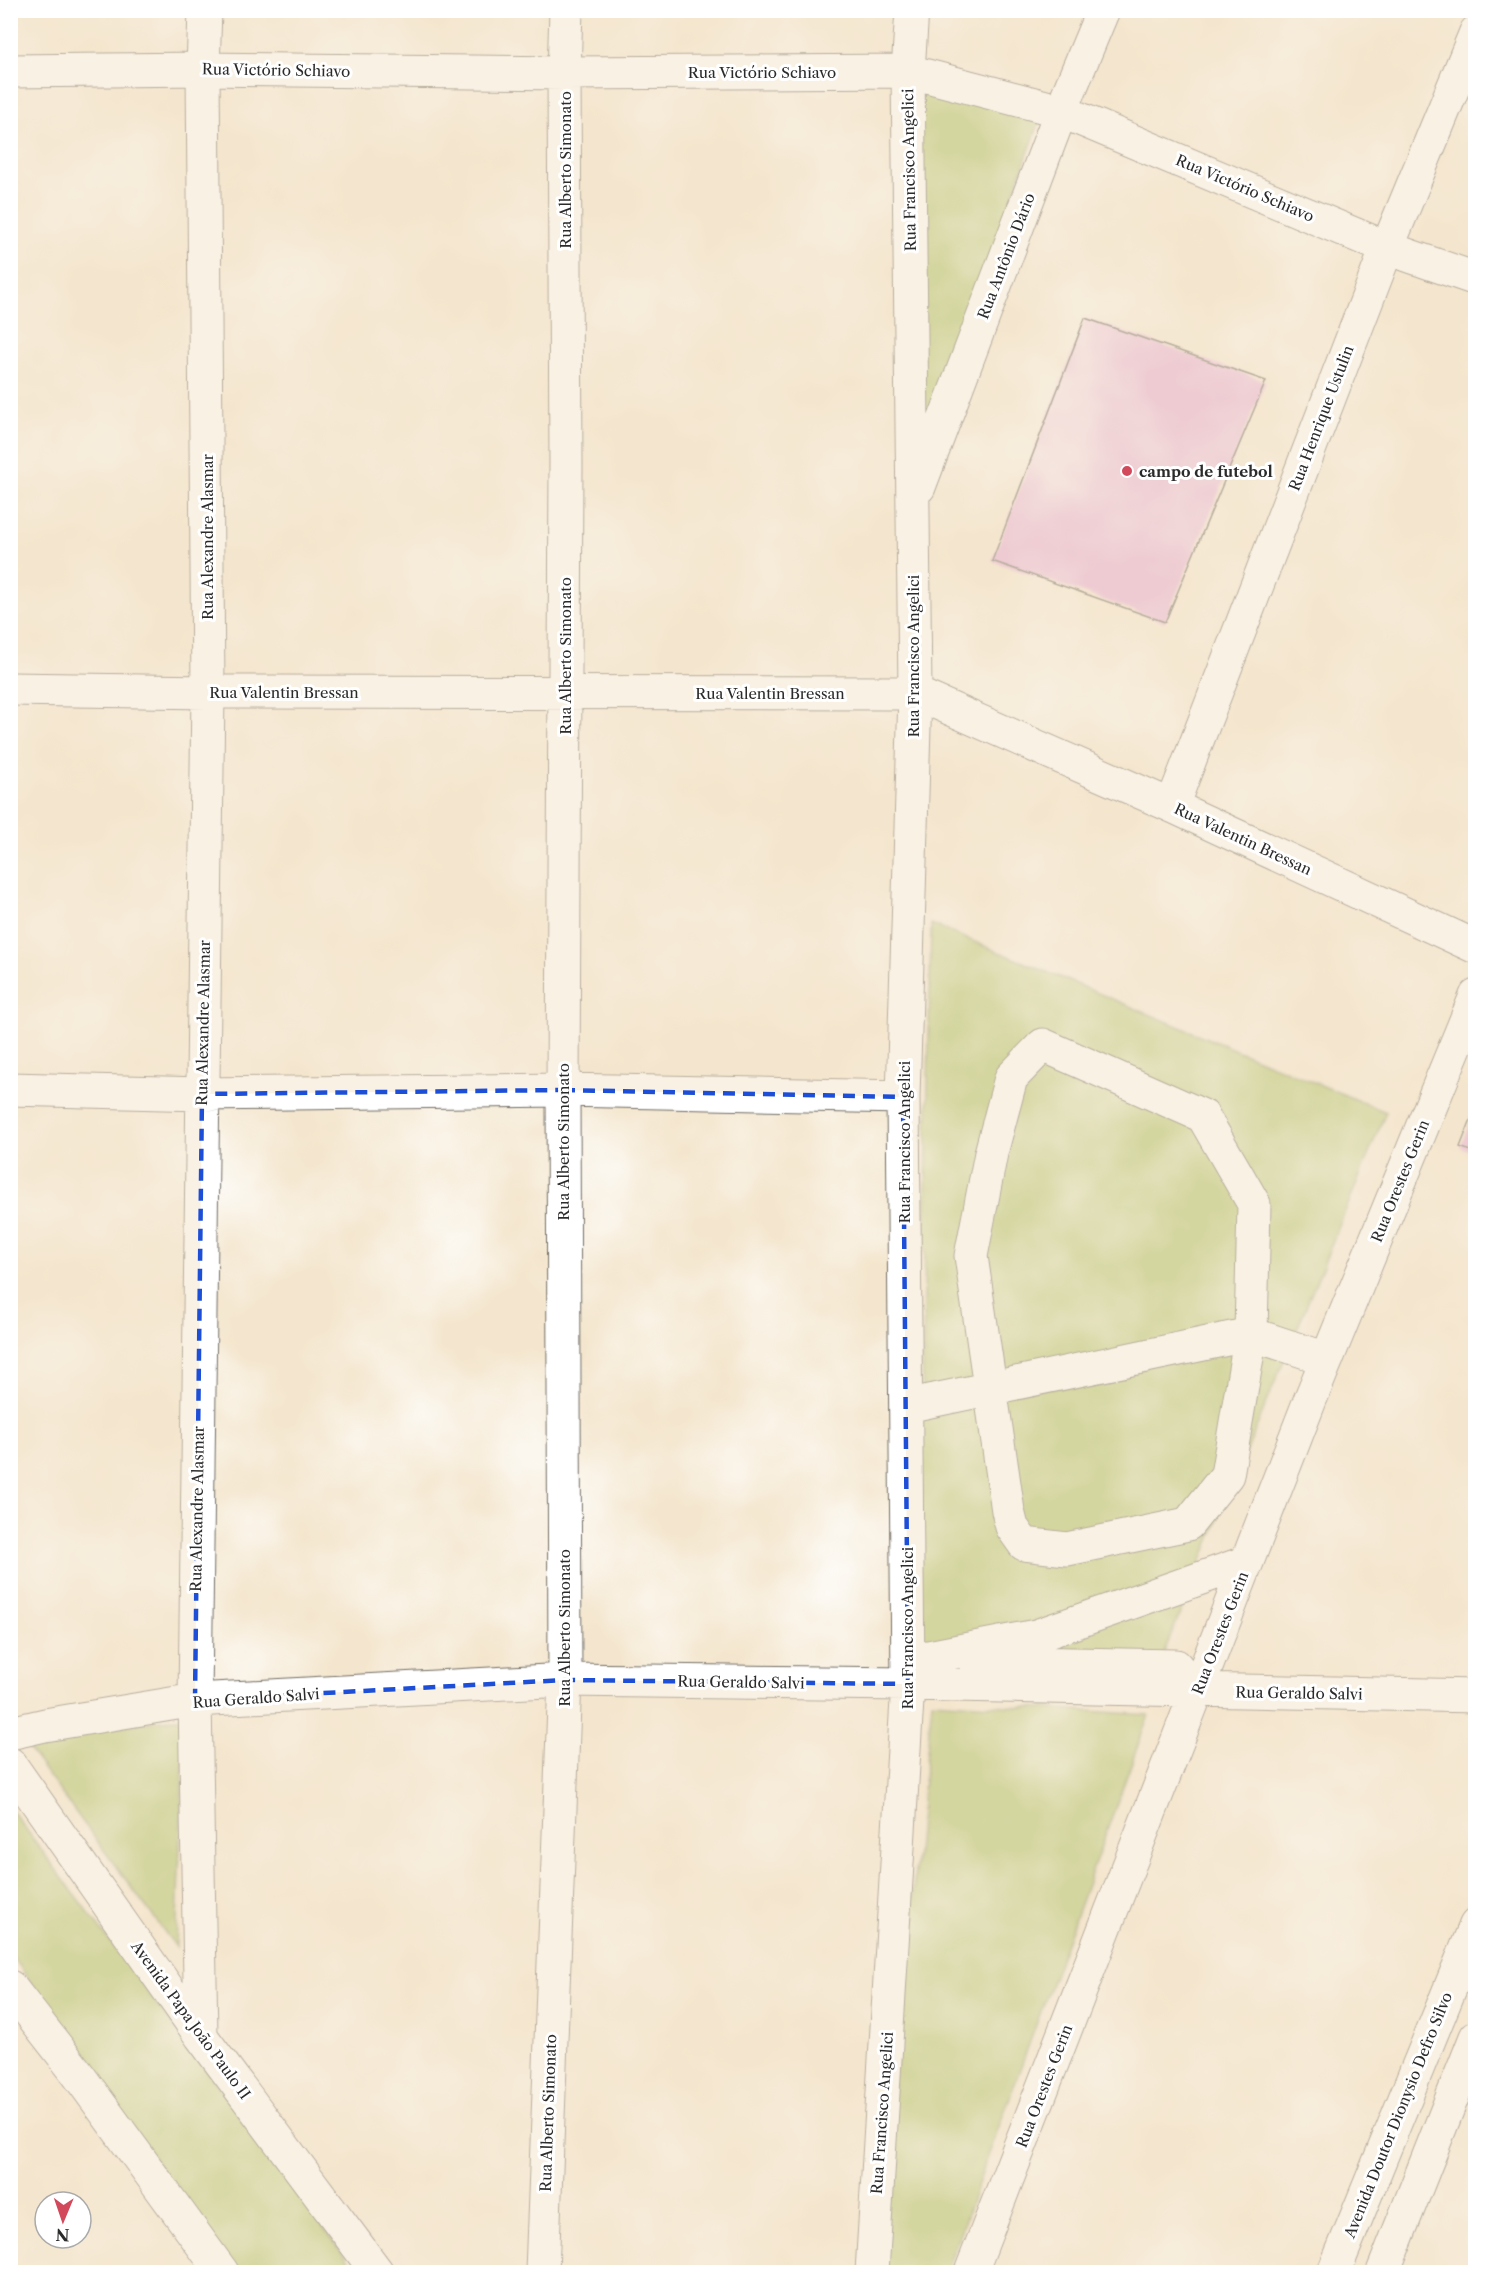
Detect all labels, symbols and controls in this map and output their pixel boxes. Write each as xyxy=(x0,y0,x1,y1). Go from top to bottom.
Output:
street label: Rua Victório Schiavo xyxy=(202,59,350,81)
street label: Rua Victório Schiavo xyxy=(688,63,836,82)
street label: Rua Francisco Angelici xyxy=(898,88,920,252)
street label: Rua Alberto Simonato xyxy=(556,91,575,249)
street label: Rua Victório Schiavo xyxy=(1173,150,1317,226)
street label: Rua Antônio Dário xyxy=(973,190,1039,322)
street label: Rua Henrique Ustulin xyxy=(1284,342,1358,493)
street label: Rua Alexandre Alasmar xyxy=(198,453,217,620)
place label: campo de futebol xyxy=(1139,462,1273,481)
marker: campo de futebol xyxy=(1120,464,1134,478)
street label: Rua Francisco Angelici xyxy=(904,574,923,737)
street label: Rua Alberto Simonato xyxy=(556,577,575,735)
street label: Rua Valentin Bressan xyxy=(209,683,359,702)
street label: Rua Valentin Bressan xyxy=(695,684,845,703)
street label: Rua Valentin Bressan xyxy=(1171,799,1315,879)
street label: Rua Alexandre Alasmar xyxy=(192,939,214,1106)
street label: Rua Francisco Angelici xyxy=(895,1060,914,1223)
street label: Rua Alberto Simonato xyxy=(554,1063,573,1221)
street label: Rua Orestes Gerin xyxy=(1367,1116,1433,1245)
street label: Rua Alexandre Alasmar xyxy=(186,1425,208,1592)
street label: Rua Francisco Angelici xyxy=(898,1546,917,1709)
street label: Rua Alberto Simonato xyxy=(555,1549,574,1707)
street label: Rua Orestes Gerin xyxy=(1188,1568,1252,1697)
street label: Rua Geraldo Salvi xyxy=(677,1671,805,1693)
street label: Rua Geraldo Salvi xyxy=(1235,1682,1363,1704)
street label: Rua Geraldo Salvi xyxy=(192,1684,321,1712)
street label: Avenida Papa João Paulo II xyxy=(127,1936,255,2103)
street label: Avenida Doutor Dionysio Defro Silvo xyxy=(1339,1989,1456,2242)
street label: Rua Orestes Gerin xyxy=(1012,2021,1076,2150)
street label: Rua Francisco Angelici xyxy=(867,2031,897,2195)
street label: Rua Alberto Simonato xyxy=(536,2034,560,2192)
north arrow xyxy=(33,2190,93,2250)
text: N xyxy=(55,2225,70,2245)

